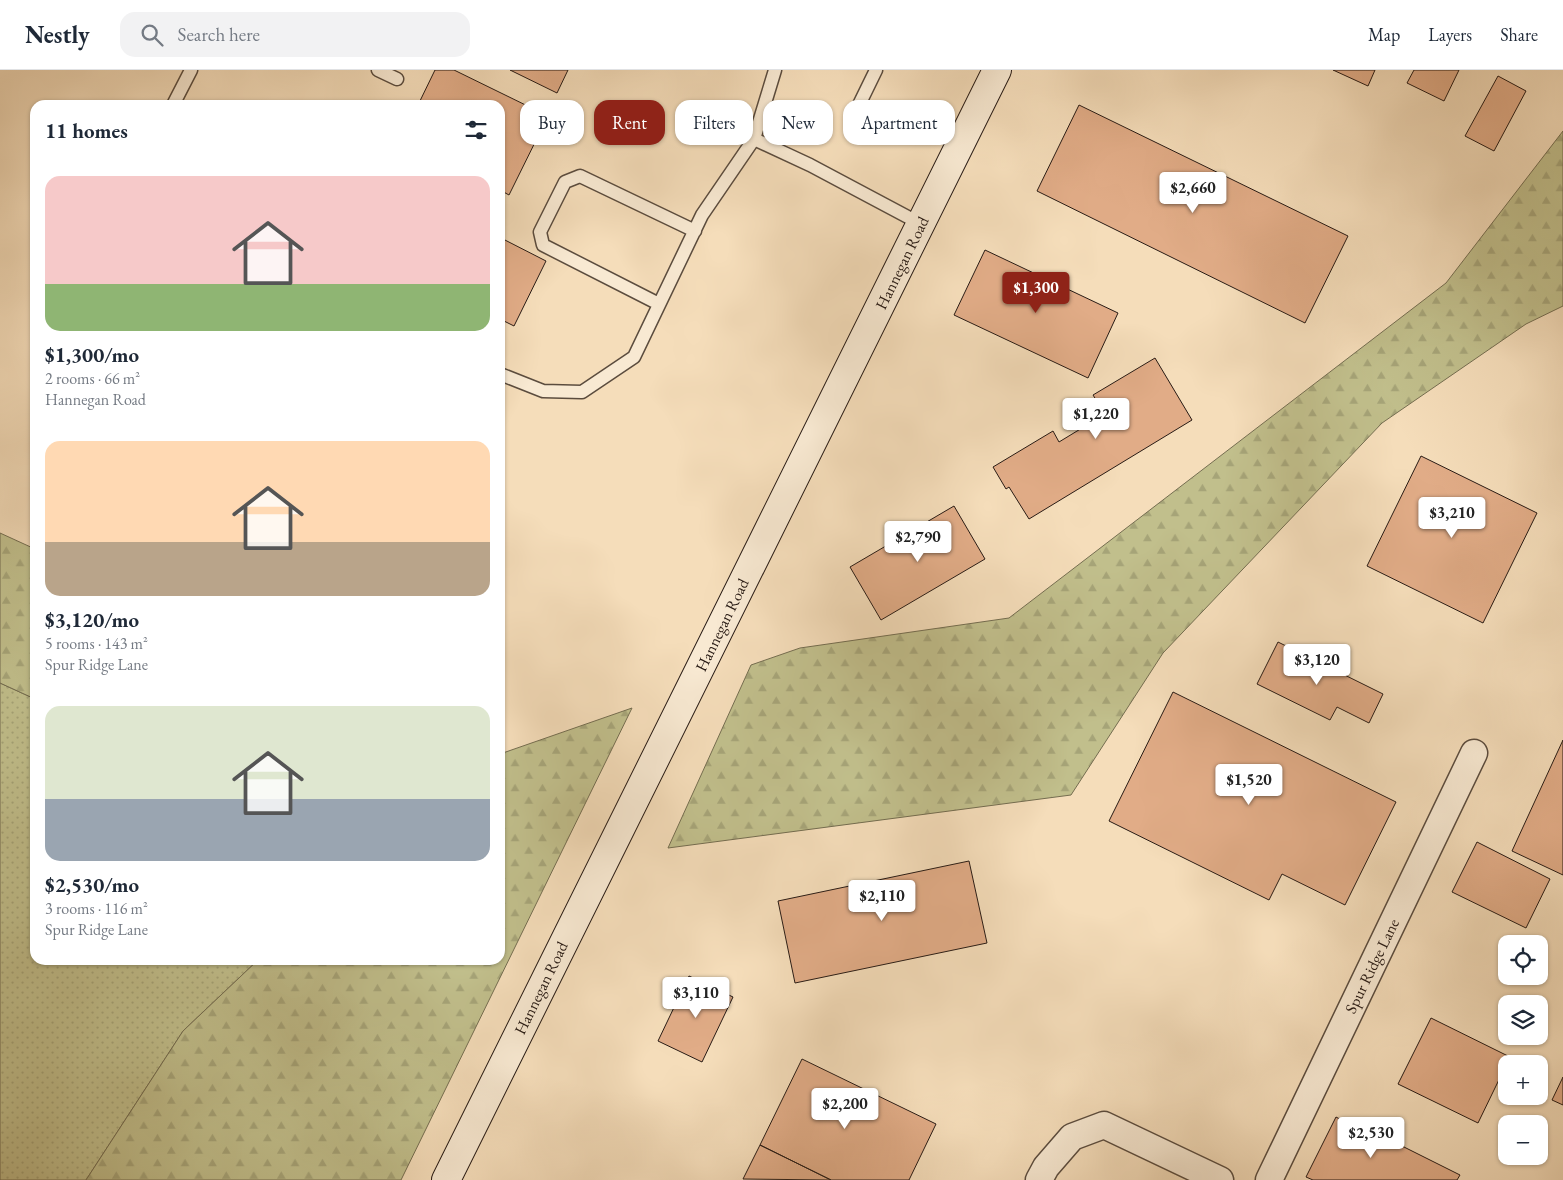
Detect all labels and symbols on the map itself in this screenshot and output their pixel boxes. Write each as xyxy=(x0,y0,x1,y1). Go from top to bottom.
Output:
pin: $2,660 xyxy=(1152,172,1234,214)
street label: Hannegan Road xyxy=(870,212,934,313)
pin: $1,300 xyxy=(995,272,1077,314)
pin: $1,220 xyxy=(1055,398,1137,440)
pin: $3,210 xyxy=(1411,496,1493,539)
pin: $2,790 xyxy=(877,520,959,563)
street label: Hannegan Road xyxy=(690,574,754,675)
pin: $3,120 xyxy=(1276,644,1358,686)
pin: $1,520 xyxy=(1208,764,1290,806)
pin: $2,110 xyxy=(841,880,923,922)
street label: Spur Ridge Lane xyxy=(1340,915,1404,1017)
street label: Hannegan Road xyxy=(509,937,573,1038)
pin: $3,110 xyxy=(655,976,737,1019)
pin: $2,200 xyxy=(804,1088,886,1130)
pin: $2,530 xyxy=(1330,1116,1412,1159)

